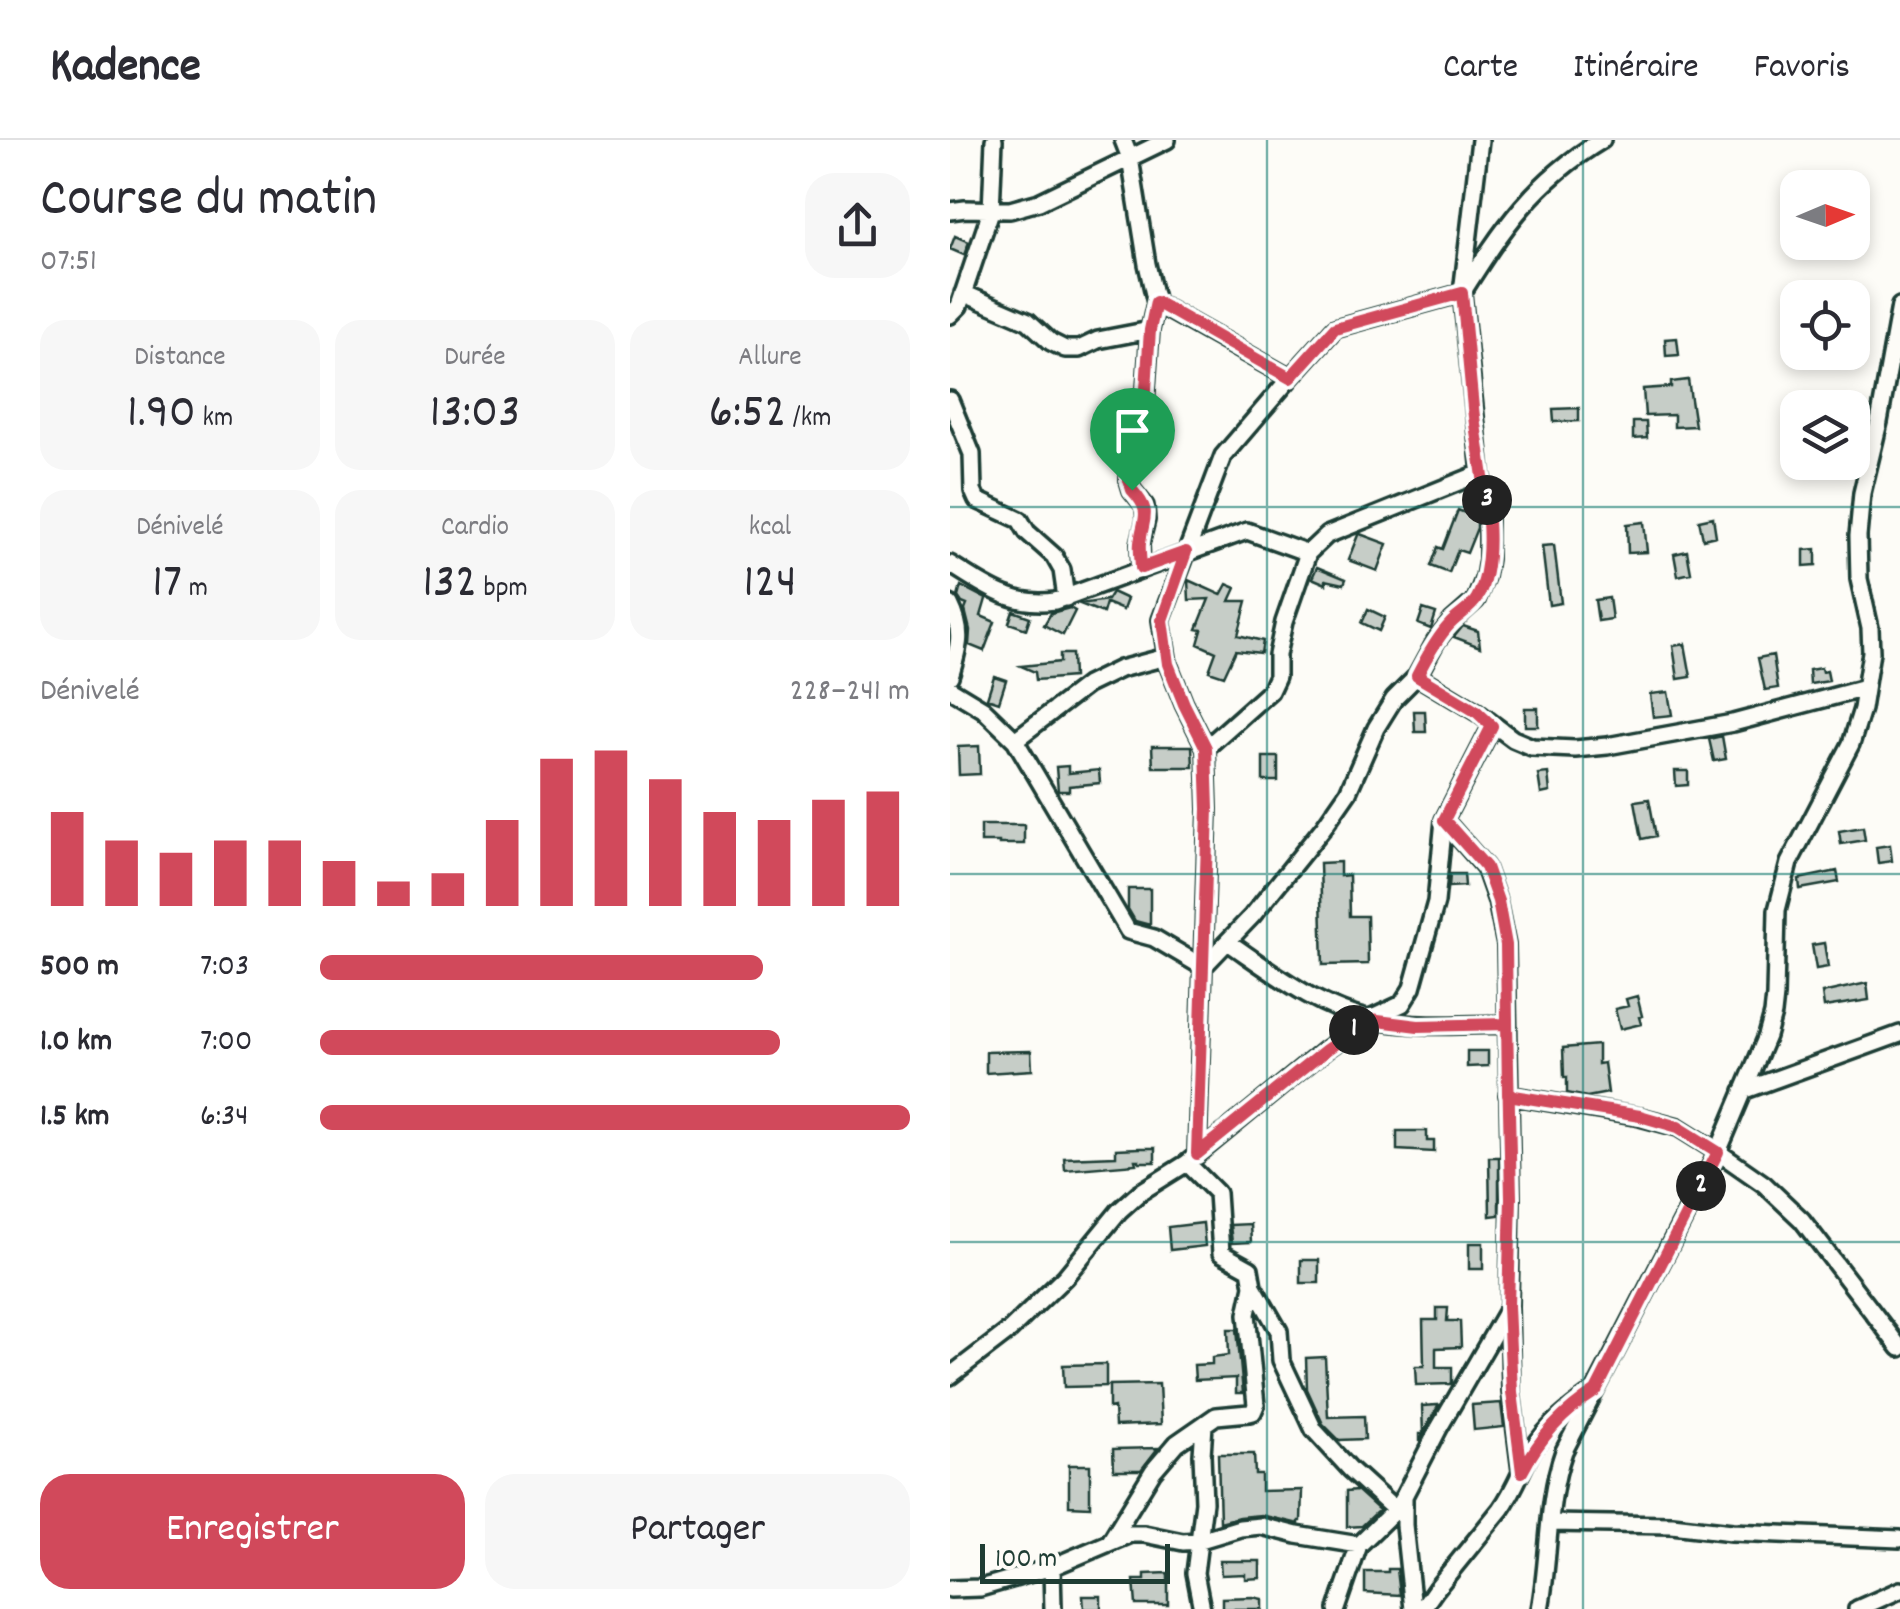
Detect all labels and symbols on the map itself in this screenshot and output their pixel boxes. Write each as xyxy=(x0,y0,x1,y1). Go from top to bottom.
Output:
north arrow xyxy=(1780,170,1870,260)
pin xyxy=(1090,388,1175,491)
pin: 3 xyxy=(1462,475,1512,525)
pin: 1 xyxy=(1329,1005,1379,1055)
pin: 2 xyxy=(1676,1161,1726,1211)
scale bar xyxy=(980,1539,1170,1584)

